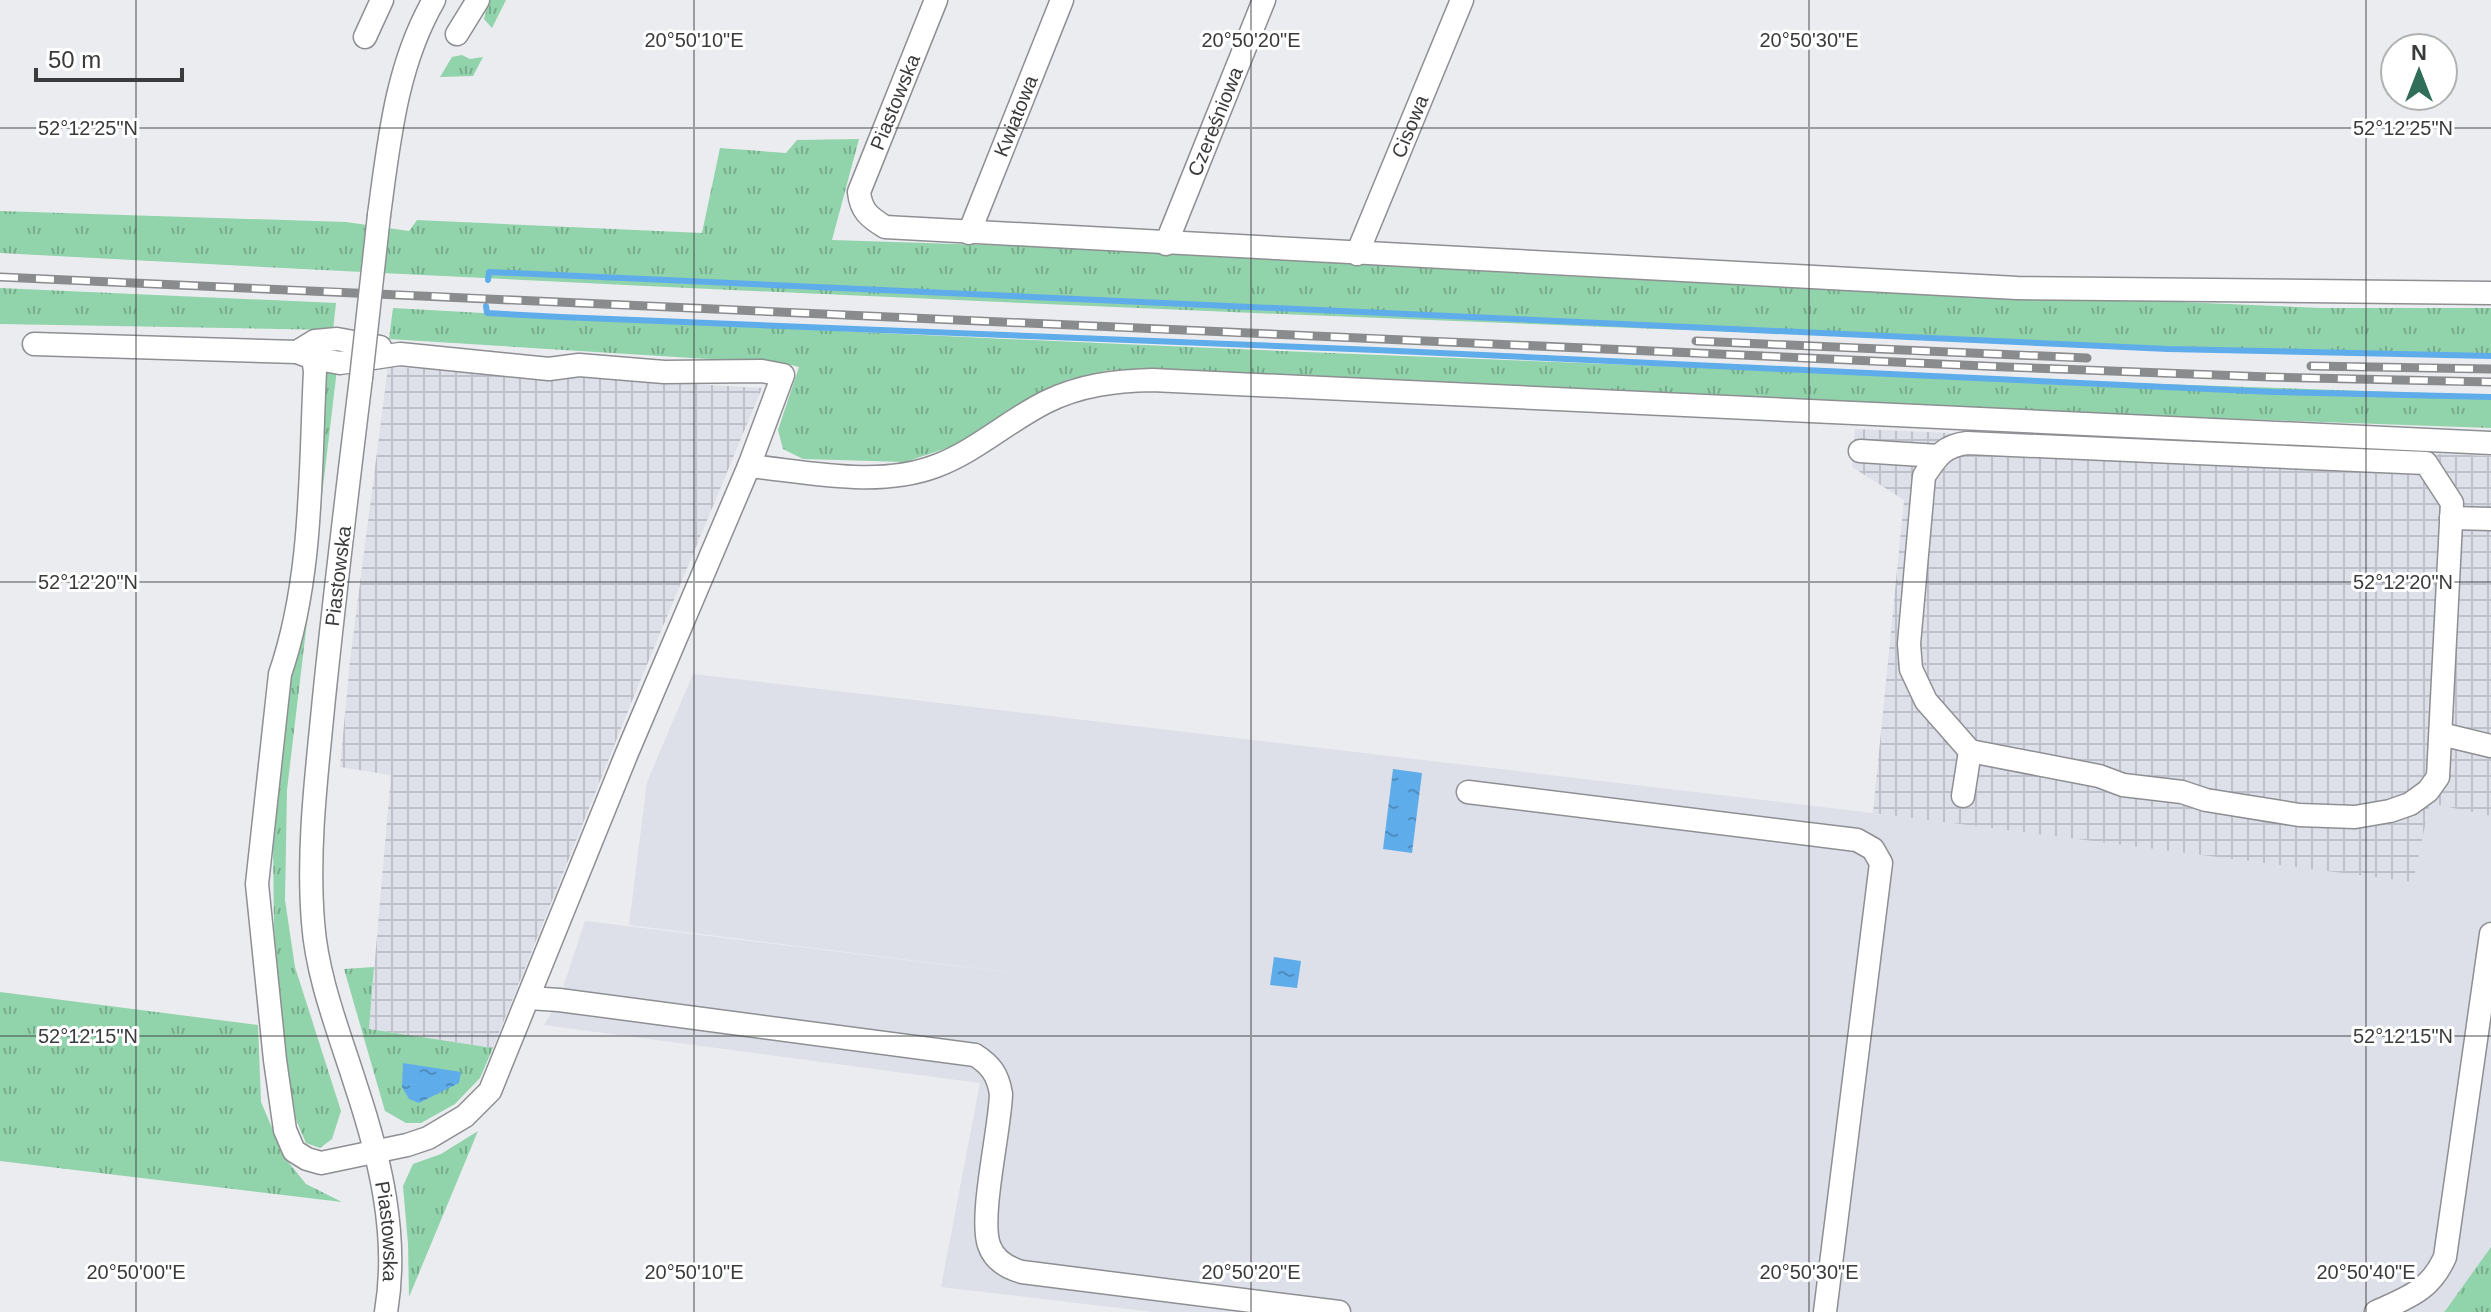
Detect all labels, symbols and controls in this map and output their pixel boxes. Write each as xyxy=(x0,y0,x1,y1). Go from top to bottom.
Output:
text: 20°50'10"E xyxy=(645,29,744,51)
text: 20°50'20"E xyxy=(1202,29,1301,51)
text: 20°50'30"E xyxy=(1760,29,1859,51)
scale bar xyxy=(36,32,182,82)
north arrow xyxy=(2379,32,2459,112)
text: N xyxy=(2411,40,2427,65)
text: 50 m xyxy=(48,46,101,73)
street label: Piastowska xyxy=(866,50,924,153)
street label: Czereśniowa xyxy=(1183,63,1247,179)
street label: Kwiatowa xyxy=(990,71,1042,160)
street label: Cisowa xyxy=(1387,91,1433,161)
text: 52°12'25"N xyxy=(38,117,138,139)
text: 52°12'25"N xyxy=(2353,117,2453,139)
street label: Piastowska xyxy=(321,524,355,628)
text: 52°12'20"N xyxy=(38,571,138,593)
text: 52°12'20"N xyxy=(2353,571,2453,593)
text: 52°12'15"N xyxy=(38,1025,138,1047)
text: 52°12'15"N xyxy=(2353,1025,2453,1047)
street label: Piastowska xyxy=(371,1179,401,1283)
text: 20°50'00"E xyxy=(87,1261,186,1283)
text: 20°50'10"E xyxy=(645,1261,744,1283)
text: 20°50'20"E xyxy=(1202,1261,1301,1283)
text: 20°50'30"E xyxy=(1760,1261,1859,1283)
text: 20°50'40"E xyxy=(2317,1261,2416,1283)

